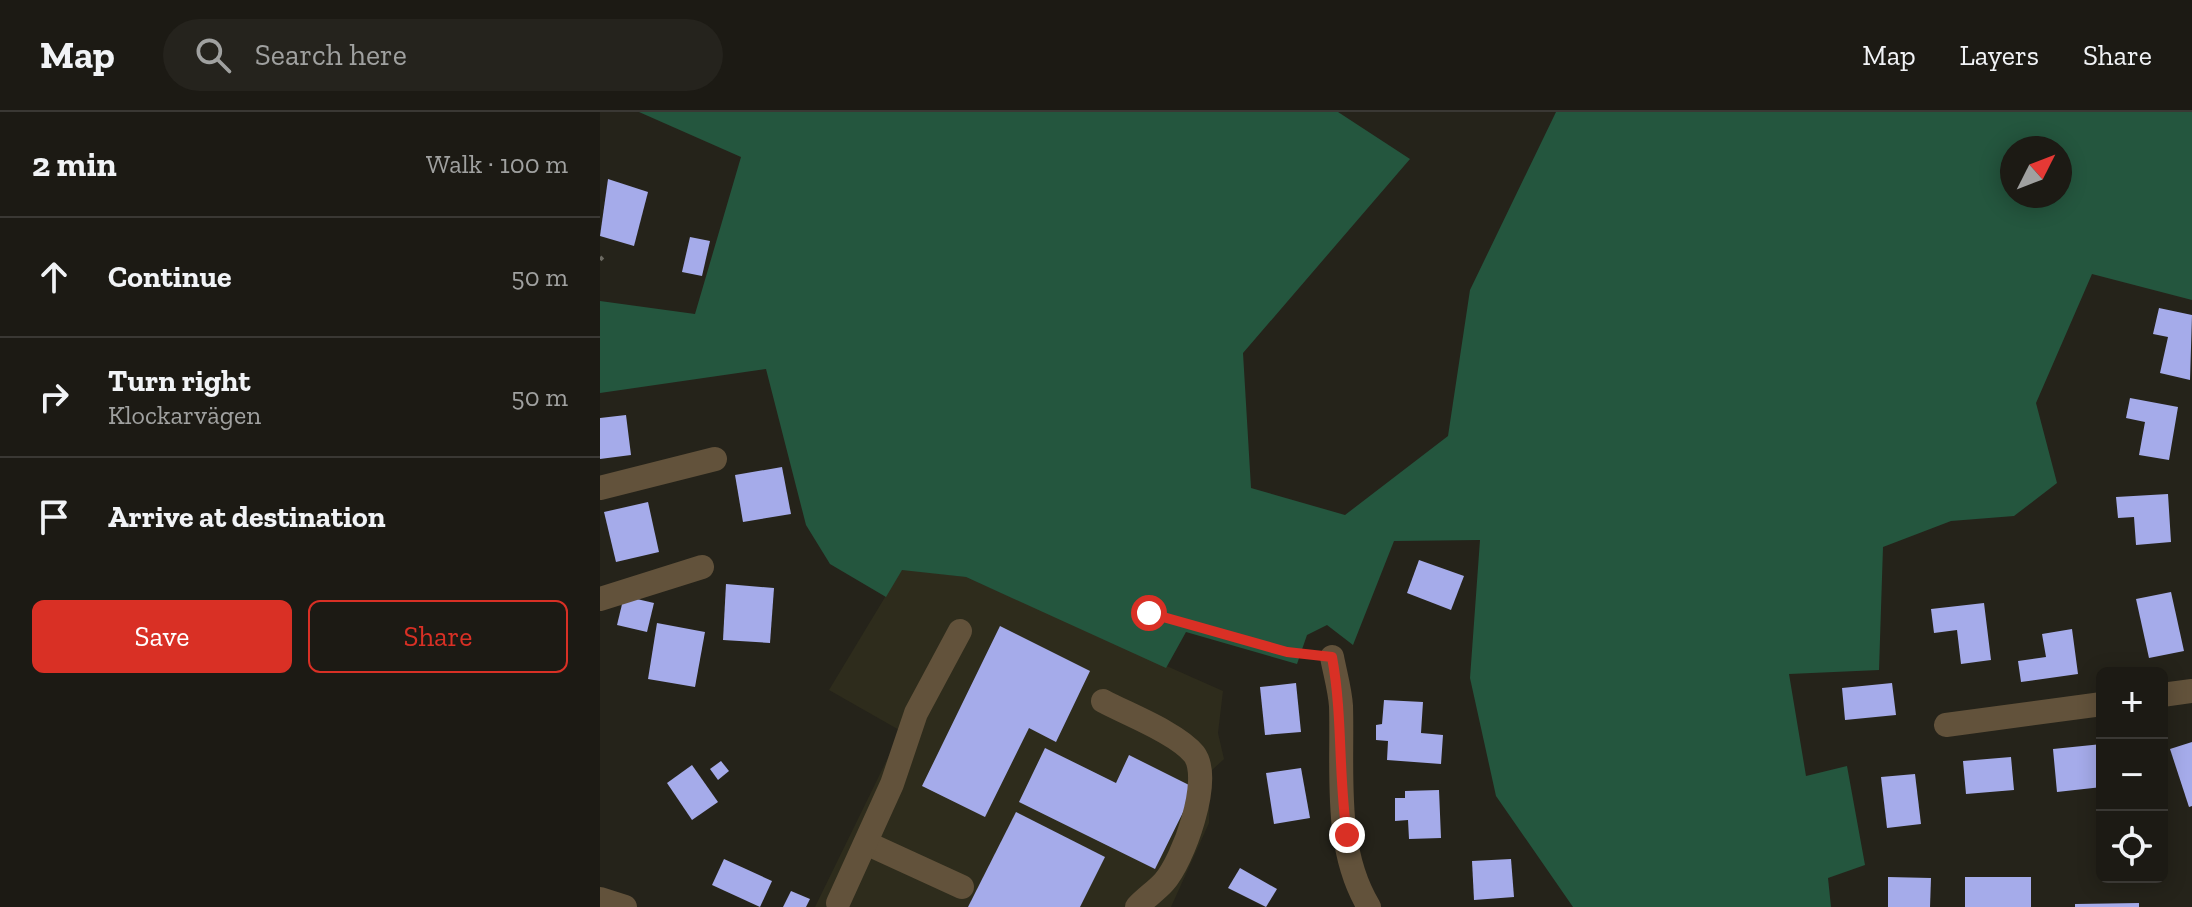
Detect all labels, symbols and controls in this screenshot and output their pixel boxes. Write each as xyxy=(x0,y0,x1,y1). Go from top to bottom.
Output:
search box xyxy=(163,19,723,91)
text: Map xyxy=(40,32,115,78)
icon: search xyxy=(191,33,235,77)
text: Search here xyxy=(255,37,407,73)
text: Map xyxy=(1862,39,1916,72)
text: Layers xyxy=(1960,39,2039,72)
text: Share xyxy=(2083,39,2152,72)
north arrow xyxy=(2000,136,2072,208)
text: 2 min xyxy=(32,144,117,185)
text: Walk · 100 m xyxy=(426,148,568,180)
icon: ahead xyxy=(32,255,76,299)
text: Continue xyxy=(108,259,232,295)
text: 50 m xyxy=(511,261,568,293)
text: Turn right xyxy=(108,363,250,399)
icon: right xyxy=(32,375,76,419)
text: 50 m xyxy=(511,381,568,413)
text: Klockarvägen xyxy=(108,399,261,431)
icon: arrive xyxy=(32,495,76,539)
text: Arrive at destination xyxy=(108,499,385,535)
route start xyxy=(1131,595,1167,631)
button: Save xyxy=(32,600,292,673)
button: Share xyxy=(308,600,568,673)
map controls xyxy=(2096,667,2168,883)
button: + xyxy=(2096,667,2168,739)
button: − xyxy=(2096,739,2168,811)
button: locate xyxy=(2096,811,2168,883)
route end xyxy=(1329,817,1365,853)

